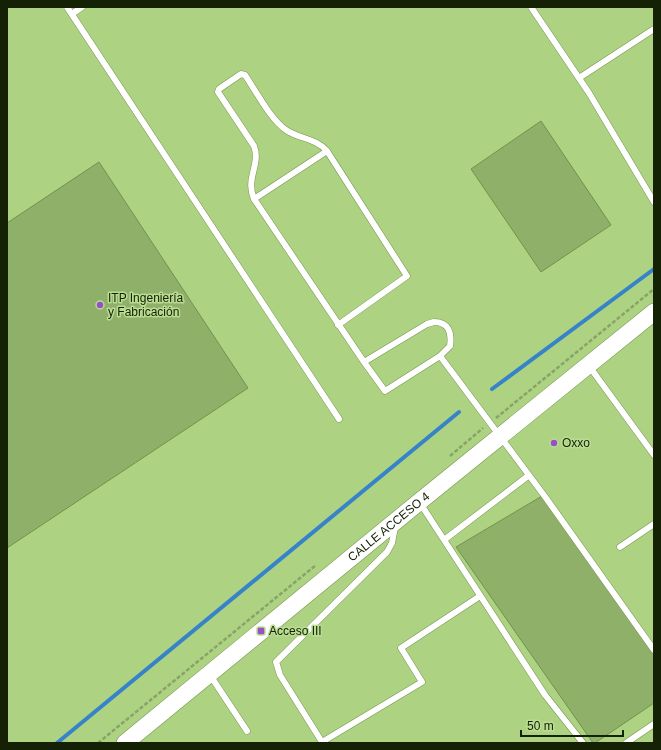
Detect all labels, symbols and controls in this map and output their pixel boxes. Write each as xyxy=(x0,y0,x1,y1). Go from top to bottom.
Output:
place label: ITP Ingeniería y Fabricación xyxy=(108,291,183,319)
marker: ITP Ingeniería y Fabricación xyxy=(95,300,105,310)
place label: Oxxo xyxy=(562,436,590,450)
marker: Oxxo xyxy=(549,438,559,448)
street label: CALLE ACCESO 4 xyxy=(345,489,433,564)
place label: Acceso III xyxy=(269,624,322,638)
marker: Acceso III xyxy=(256,626,266,636)
scale bar xyxy=(521,712,623,738)
text: 50 m xyxy=(527,719,554,733)

